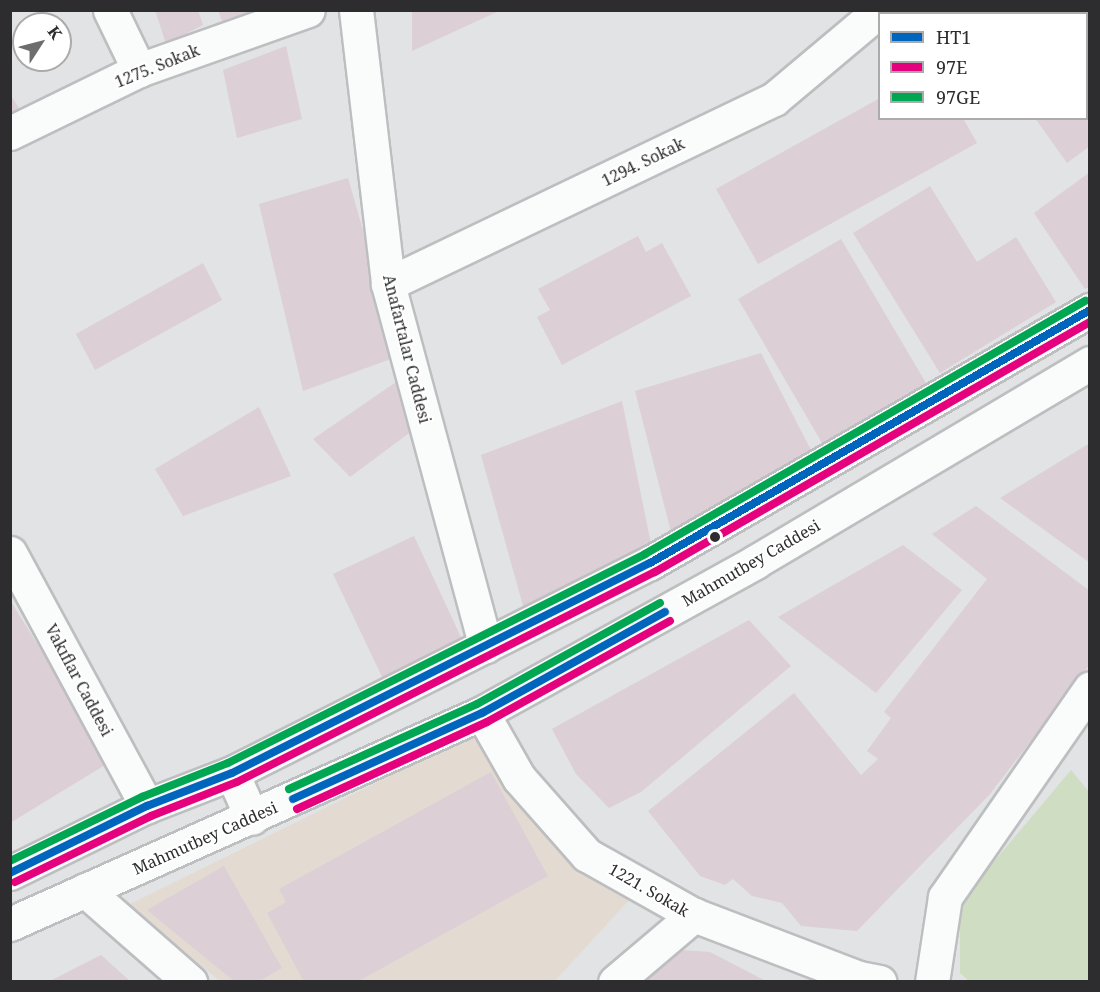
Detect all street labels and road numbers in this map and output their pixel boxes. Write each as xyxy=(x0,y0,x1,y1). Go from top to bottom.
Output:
street label: 1275. Sokak xyxy=(112,40,202,92)
street label: 1294. Sokak xyxy=(599,134,687,190)
street label: Anafartalar Caddesi xyxy=(379,273,435,425)
street label: Mahmutbey Caddesi xyxy=(679,516,823,610)
street label: Vakıflar Caddesi xyxy=(41,621,117,739)
street label: Mahmutbey Caddesi xyxy=(130,797,280,879)
street label: 1221. Sokak xyxy=(605,859,693,921)

